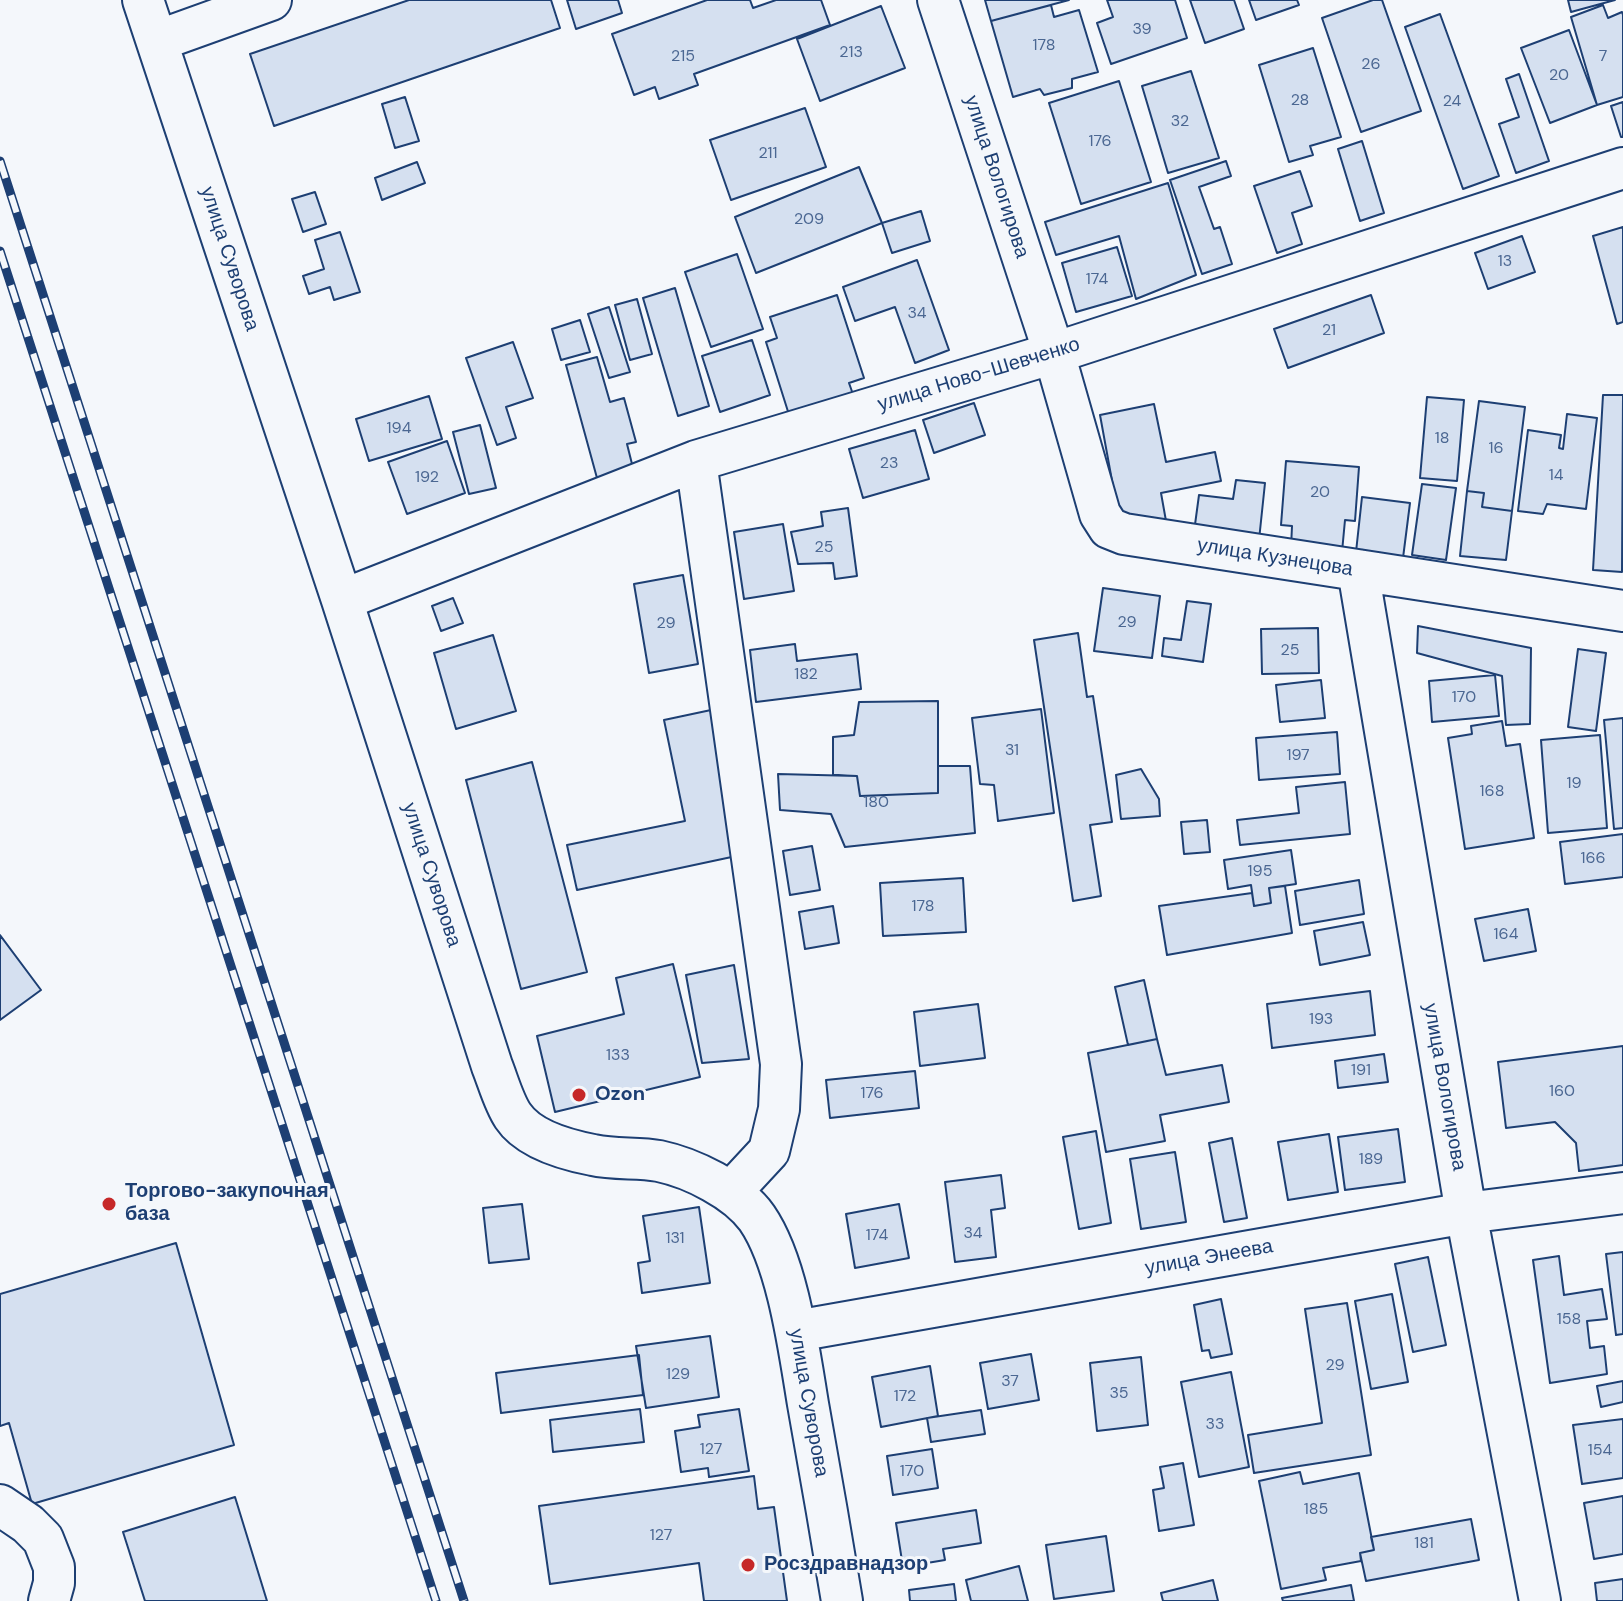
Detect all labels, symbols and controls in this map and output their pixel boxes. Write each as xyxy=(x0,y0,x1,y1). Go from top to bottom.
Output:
house number: 39 xyxy=(1132,20,1152,40)
house number: 178 xyxy=(1033,36,1055,56)
house number: 213 xyxy=(839,43,863,63)
house number: 215 xyxy=(671,47,695,67)
house number: 7 xyxy=(1599,47,1607,67)
house number: 26 xyxy=(1361,55,1381,75)
house number: 20 xyxy=(1549,66,1569,86)
house number: 28 xyxy=(1291,91,1309,111)
house number: 24 xyxy=(1443,92,1461,112)
street label: улица Вологирова xyxy=(958,93,1034,261)
house number: 32 xyxy=(1171,112,1189,132)
house number: 176 xyxy=(1088,132,1112,152)
house number: 211 xyxy=(758,144,778,164)
street label: улица Суворова xyxy=(194,184,264,334)
house number: 209 xyxy=(794,210,824,230)
house number: 13 xyxy=(1498,252,1512,272)
house number: 174 xyxy=(1086,270,1108,290)
house number: 34 xyxy=(907,304,927,324)
house number: 21 xyxy=(1322,321,1336,341)
street label: улица Ново-Шевченко xyxy=(875,333,1083,417)
house number: 194 xyxy=(387,419,411,439)
house number: 18 xyxy=(1435,429,1449,449)
house number: 16 xyxy=(1488,439,1504,459)
house number: 23 xyxy=(880,454,898,474)
house number: 14 xyxy=(1549,466,1563,486)
house number: 192 xyxy=(415,468,439,488)
house number: 20 xyxy=(1310,483,1330,503)
street label: улица Кузнецова xyxy=(1196,534,1354,582)
house number: 25 xyxy=(815,538,833,558)
house number: 29 xyxy=(1117,613,1137,633)
house number: 29 xyxy=(656,614,676,634)
house number: 25 xyxy=(1281,641,1299,661)
house number: 182 xyxy=(794,665,818,685)
house number: 170 xyxy=(1452,688,1476,708)
house number: 31 xyxy=(1005,741,1019,761)
house number: 197 xyxy=(1286,746,1310,766)
house number: 19 xyxy=(1566,774,1582,794)
house number: 168 xyxy=(1480,782,1504,802)
house number: 180 xyxy=(863,793,889,813)
street label: улица Суворова xyxy=(396,800,466,950)
house number: 166 xyxy=(1580,849,1606,869)
house number: 195 xyxy=(1248,862,1272,882)
house number: 178 xyxy=(912,897,934,917)
house number: 164 xyxy=(1494,925,1518,945)
street label: улица Вологирова xyxy=(1417,1001,1471,1173)
house number: 193 xyxy=(1309,1010,1333,1030)
house number: 133 xyxy=(606,1046,630,1066)
house number: 191 xyxy=(1351,1061,1371,1081)
house number: 160 xyxy=(1549,1082,1575,1102)
place label: Ozon xyxy=(595,1083,645,1107)
house number: 176 xyxy=(860,1084,884,1104)
marker: Ozon xyxy=(570,1086,588,1104)
house number: 189 xyxy=(1359,1150,1383,1170)
place label: Торгово-закупочная база xyxy=(125,1180,329,1227)
marker: Торгово-закупочная база xyxy=(100,1195,118,1213)
house number: 34 xyxy=(963,1224,983,1244)
house number: 174 xyxy=(866,1226,888,1246)
house number: 131 xyxy=(665,1229,685,1249)
street label: улица Энеева xyxy=(1143,1235,1275,1281)
house number: 158 xyxy=(1557,1310,1581,1330)
street label: улица Суворова xyxy=(783,1327,833,1479)
house number: 29 xyxy=(1325,1356,1345,1376)
house number: 129 xyxy=(666,1365,690,1385)
house number: 37 xyxy=(1001,1372,1019,1392)
house number: 35 xyxy=(1109,1384,1129,1404)
house number: 172 xyxy=(894,1387,916,1407)
house number: 33 xyxy=(1206,1415,1224,1435)
house number: 127 xyxy=(700,1440,722,1460)
house number: 154 xyxy=(1588,1441,1612,1461)
house number: 170 xyxy=(900,1462,924,1482)
house number: 185 xyxy=(1304,1500,1328,1520)
house number: 127 xyxy=(650,1526,672,1546)
house number: 181 xyxy=(1414,1534,1434,1554)
place label: Росздравнадзор xyxy=(764,1553,928,1577)
marker: Росздравнадзор xyxy=(739,1556,757,1574)

